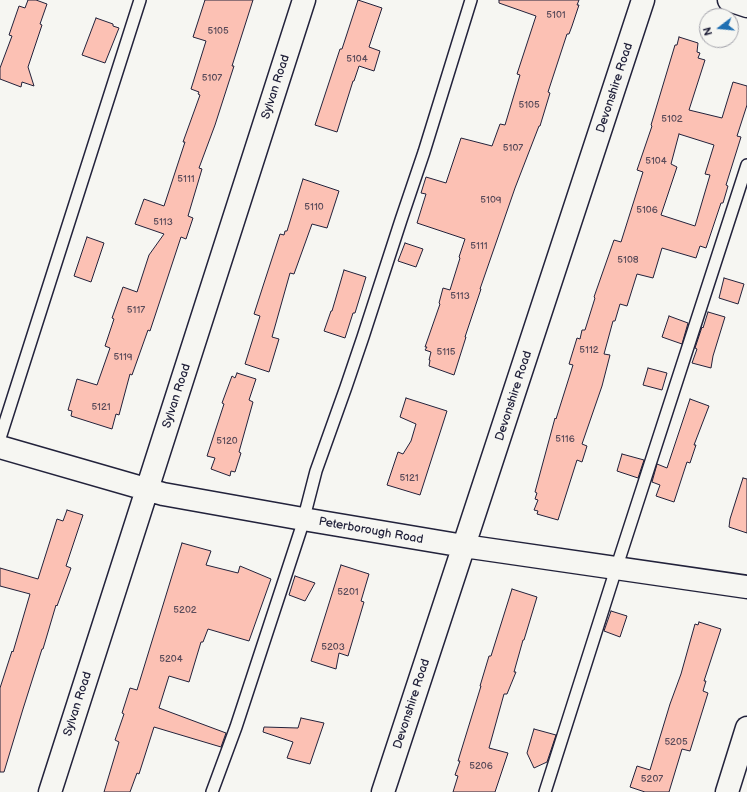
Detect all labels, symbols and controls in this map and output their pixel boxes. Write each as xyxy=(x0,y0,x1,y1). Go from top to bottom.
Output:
north arrow xyxy=(699,8,739,48)
house number: 5101 xyxy=(546,9,566,21)
house number: 5105 xyxy=(207,25,229,37)
text: N xyxy=(701,25,715,37)
street label: Devonshire Road xyxy=(594,41,636,135)
street label: Sylvan Road xyxy=(259,53,293,121)
house number: 5104 xyxy=(346,53,368,65)
house number: 5107 xyxy=(202,72,222,84)
house number: 5105 xyxy=(518,99,540,111)
house number: 5102 xyxy=(661,113,683,125)
house number: 5107 xyxy=(503,142,523,154)
house number: 5104 xyxy=(645,155,667,167)
house number: 5111 xyxy=(177,173,195,185)
house number: 5109 xyxy=(480,194,502,206)
house number: 5110 xyxy=(304,201,324,213)
house number: 5106 xyxy=(636,204,658,216)
house number: 5113 xyxy=(153,216,173,228)
house number: 5111 xyxy=(470,240,488,252)
house number: 5108 xyxy=(617,254,639,266)
house number: 5113 xyxy=(450,290,470,302)
house number: 5117 xyxy=(127,304,145,316)
house number: 5112 xyxy=(579,344,599,356)
house number: 5115 xyxy=(436,346,456,358)
street label: Devonshire Road xyxy=(493,349,535,443)
house number: 5119 xyxy=(113,351,133,363)
street label: Sylvan Road xyxy=(160,362,194,430)
house number: 5121 xyxy=(91,401,111,413)
house number: 5116 xyxy=(555,433,575,445)
house number: 5120 xyxy=(216,435,238,447)
house number: 5121 xyxy=(399,472,419,484)
street label: Peterborough Road xyxy=(318,515,424,547)
house number: 5201 xyxy=(337,586,359,598)
house number: 5202 xyxy=(173,604,197,616)
house number: 5203 xyxy=(321,641,345,653)
house number: 5204 xyxy=(159,653,183,665)
street label: Devonshire Road xyxy=(391,657,433,751)
street label: Sylvan Road xyxy=(61,670,95,738)
house number: 5205 xyxy=(664,736,688,748)
house number: 5206 xyxy=(469,760,493,772)
house number: 5207 xyxy=(641,773,663,785)

